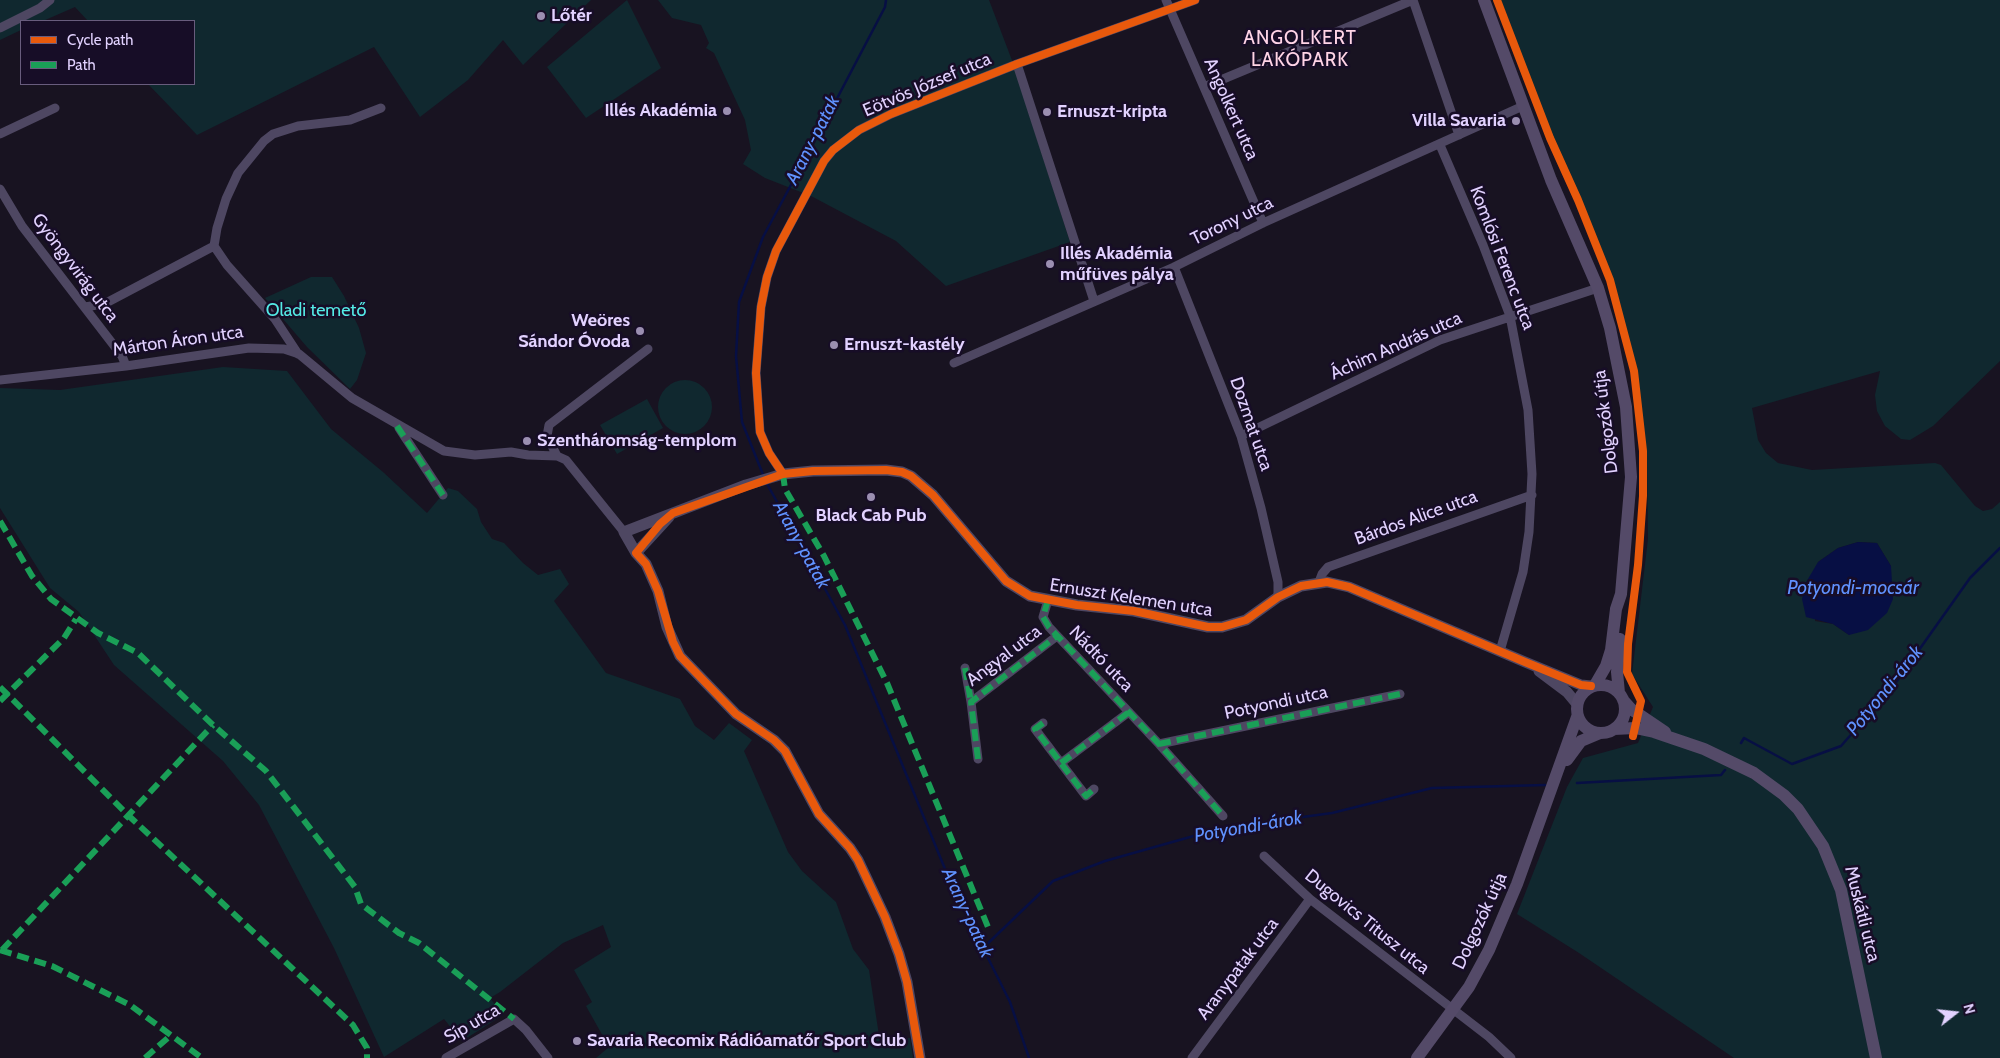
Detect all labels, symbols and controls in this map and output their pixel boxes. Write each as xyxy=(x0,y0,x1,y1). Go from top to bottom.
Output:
place label: Lőtér xyxy=(551,5,592,27)
marker: Lőtér xyxy=(535,10,547,22)
legend xyxy=(20,20,195,85)
district label: ANGOLKERT LAKÓPARK xyxy=(1242,27,1358,71)
text: Cycle path xyxy=(67,31,133,49)
street label: Eötvös József utca xyxy=(860,48,994,122)
street label: Angolkert utca xyxy=(1199,55,1263,163)
text: Path xyxy=(67,56,96,74)
water label: Arany-patak xyxy=(781,92,845,188)
place label: Illés Akadémia xyxy=(604,100,717,122)
place label: Ernuszt-kripta xyxy=(1057,101,1167,123)
marker: Illés Akadémia xyxy=(721,105,733,117)
marker: Ernuszt-kripta xyxy=(1041,106,1053,118)
place label: Villa Savaria xyxy=(1412,110,1506,132)
marker: Villa Savaria xyxy=(1510,115,1522,127)
street label: Komlósi Ferenc utca xyxy=(1465,183,1539,333)
street label: Torony utca xyxy=(1187,192,1277,250)
street label: Gyöngyvirág utca xyxy=(27,209,123,327)
place label: Illés Akadémia műfüves pálya xyxy=(1060,243,1174,286)
marker: Illés Akadémia műfüves pálya xyxy=(1044,258,1056,270)
park label: Oladi temető xyxy=(266,300,366,322)
street label: Áchim András utca xyxy=(1327,307,1465,385)
place label: Weöres Sándor Óvoda xyxy=(518,310,630,352)
street label: Márton Áron utca xyxy=(111,321,245,361)
marker: Weöres Sándor Óvoda xyxy=(634,325,646,337)
place label: Ernuszt-kastély xyxy=(844,334,965,356)
marker: Ernuszt-kastély xyxy=(828,339,840,351)
street label: Dolgozók útja xyxy=(1589,369,1623,475)
street label: Dozmat utca xyxy=(1225,374,1277,474)
place label: Szentháromság-templom xyxy=(537,430,737,452)
marker: Szentháromság-templom xyxy=(521,435,533,447)
street label: Bárdos Alice utca xyxy=(1352,486,1480,550)
marker: Black Cab Pub xyxy=(865,491,877,503)
water label: Arany-patak xyxy=(768,497,834,593)
place label: Black Cab Pub xyxy=(816,505,926,527)
street label: Ernuszt Kelemen utca xyxy=(1048,574,1214,622)
water label: Potyondi-mocsár xyxy=(1787,577,1919,599)
street label: Angyal utca xyxy=(962,621,1046,691)
street label: Nádtó utca xyxy=(1064,622,1138,696)
water label: Potyondi-árok xyxy=(1842,641,1928,741)
street label: Potyondi utca xyxy=(1222,682,1330,724)
water label: Potyondi-árok xyxy=(1192,806,1304,848)
water label: Arany-patak xyxy=(936,864,998,962)
street label: Muskátli utca xyxy=(1840,864,1884,964)
street label: Dugovics Titusz utca xyxy=(1300,865,1434,979)
street label: Dolgozók útja xyxy=(1448,869,1512,973)
street label: Aranypatak utca xyxy=(1193,914,1283,1024)
north arrow xyxy=(1930,988,1980,1038)
street label: Síp utca xyxy=(440,1000,504,1048)
text: N xyxy=(1959,1002,1979,1016)
place label: Savaria Recomix Rádióamatőr Sport Club xyxy=(587,1030,906,1052)
marker: Savaria Recomix Rádióamatőr Sport Club xyxy=(571,1035,583,1047)

